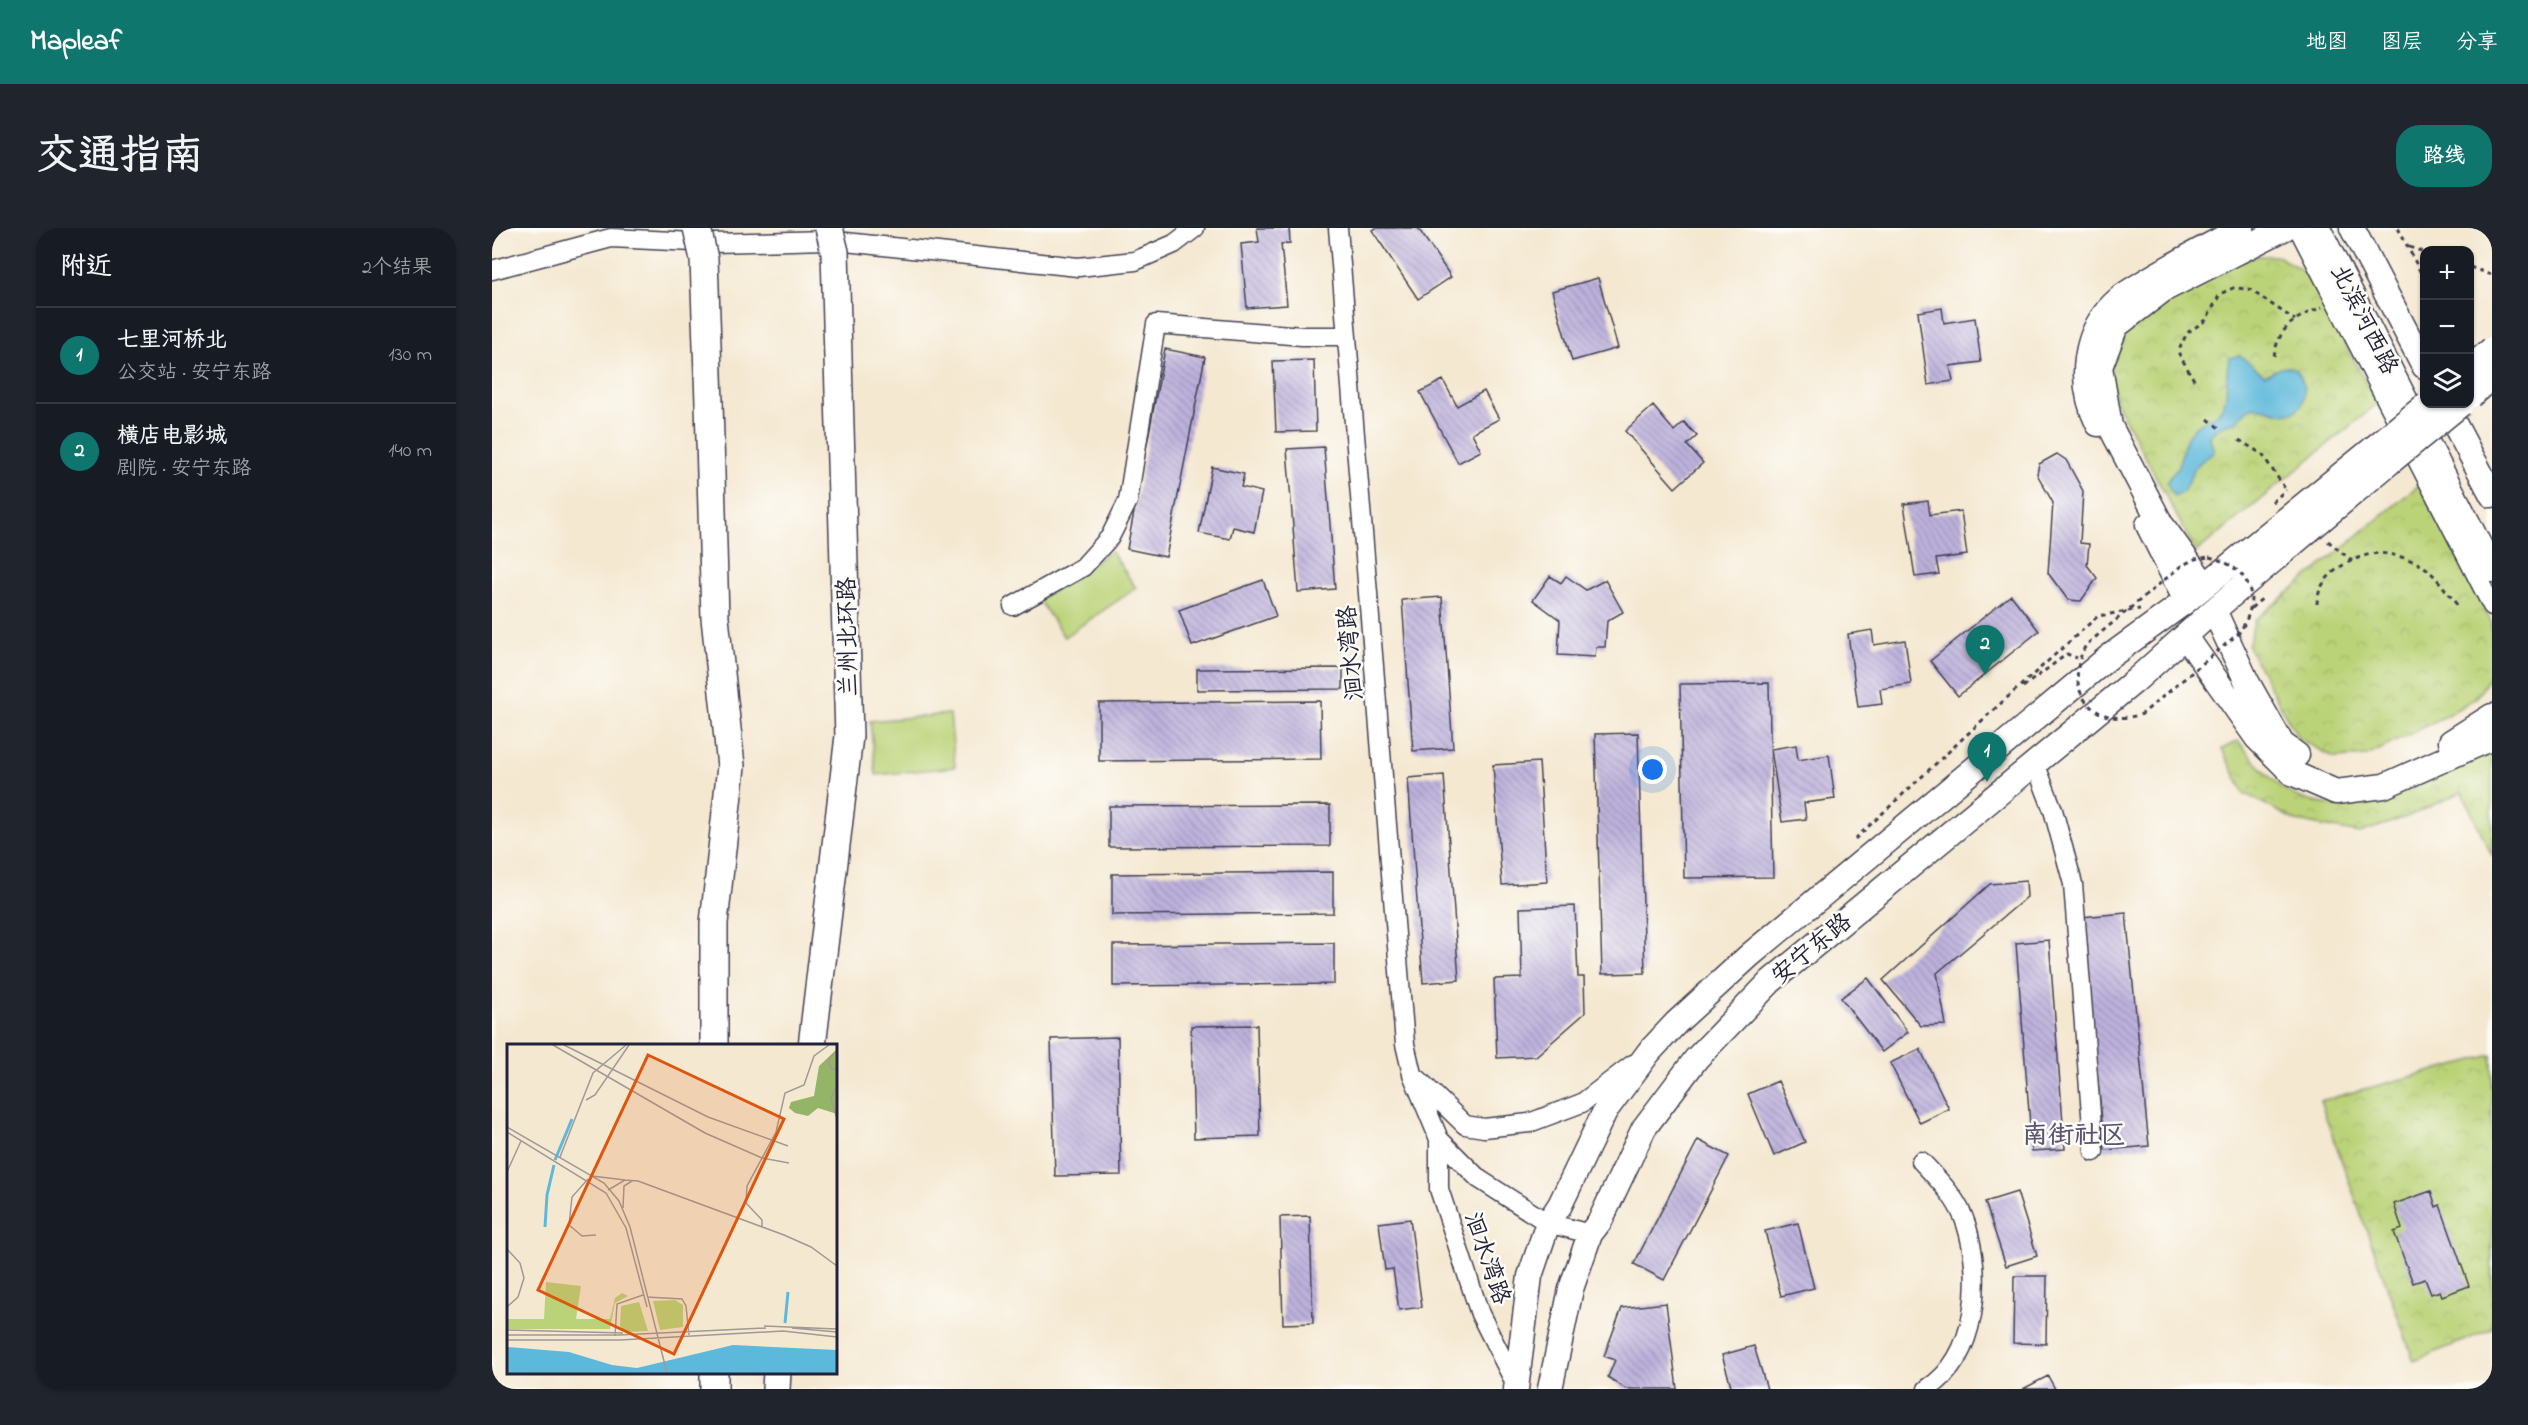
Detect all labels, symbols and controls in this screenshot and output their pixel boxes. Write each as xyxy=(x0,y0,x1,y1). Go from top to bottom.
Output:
text: Mapleaf xyxy=(30,22,122,63)
text: 地图 xyxy=(2306,28,2348,58)
text: 图层 xyxy=(2381,28,2423,58)
text: 分享 xyxy=(2456,28,2498,58)
button: 路线 xyxy=(2396,125,2492,187)
text: 交通指南 xyxy=(36,127,204,188)
map controls xyxy=(2420,246,2474,408)
button: + xyxy=(2420,246,2474,300)
text: 附近 xyxy=(60,249,112,287)
text: 2个结果 xyxy=(362,254,432,283)
street label: 北滨河西路 xyxy=(2320,259,2406,382)
button: − xyxy=(2420,300,2474,354)
text: 七里河桥北 xyxy=(117,325,227,357)
text: 1 xyxy=(76,341,83,370)
text: 130 m xyxy=(388,341,432,370)
button: layers xyxy=(2420,354,2474,408)
text: 公交站 · 安宁东路 xyxy=(117,359,271,388)
text: 横店电影城 xyxy=(117,421,227,453)
text: 2 xyxy=(75,437,84,466)
text: 140 m xyxy=(388,437,432,466)
text: 剧院 · 安宁东路 xyxy=(117,455,251,484)
street label: 兰州北环路 xyxy=(831,577,868,697)
street label: 洄水湾路 xyxy=(1331,603,1374,702)
pin: 2 xyxy=(1966,626,2004,675)
pin: 1 xyxy=(1968,732,2006,782)
your location xyxy=(1638,755,1667,784)
street label: 安宁东路 xyxy=(1765,906,1861,994)
inset map xyxy=(507,1044,837,1374)
district label: 南街社区 xyxy=(2022,1118,2126,1156)
street label: 洄水湾路 xyxy=(1453,1208,1518,1310)

